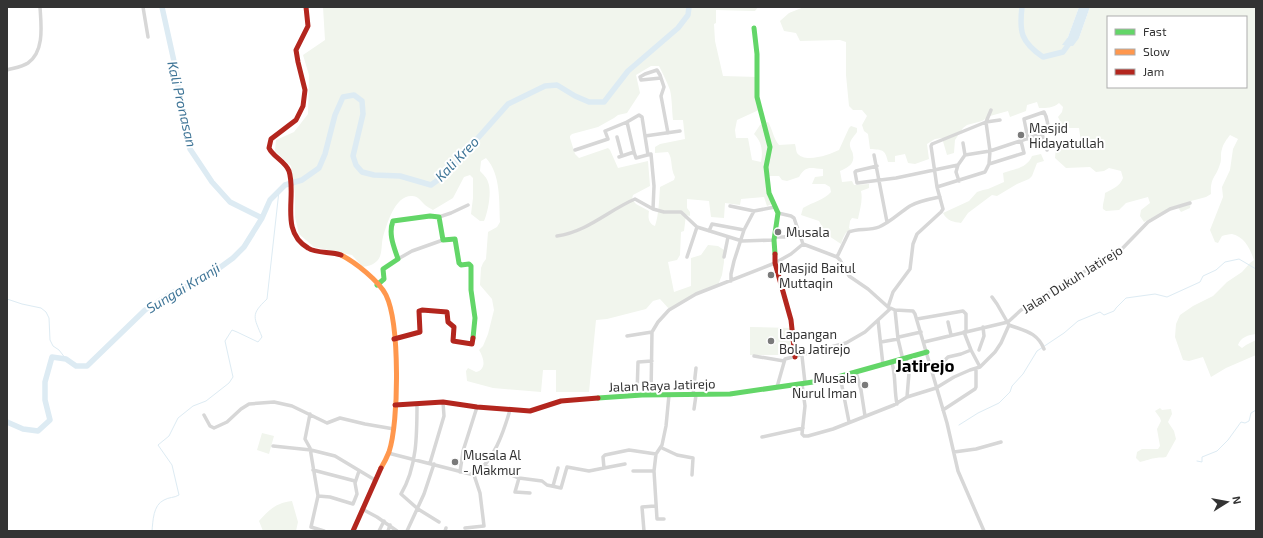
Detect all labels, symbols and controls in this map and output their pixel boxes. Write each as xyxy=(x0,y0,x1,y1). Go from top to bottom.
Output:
legend xyxy=(1107,16,1247,88)
text: Fast xyxy=(1143,24,1167,38)
text: Slow xyxy=(1143,44,1170,58)
water label: Kali Pronasan xyxy=(164,59,201,149)
text: Jam xyxy=(1143,64,1164,78)
place label: Masjid Hidayatullah xyxy=(1029,120,1104,151)
marker: Masjid Hidayatullah xyxy=(1016,130,1026,140)
water label: Kali Kreo xyxy=(431,133,482,185)
place label: Musala xyxy=(786,224,830,240)
marker: Musala xyxy=(773,227,783,237)
street label: Jalan Dukuh Jatirejo xyxy=(1019,242,1125,316)
water label: Sungai Kranji xyxy=(143,259,223,316)
place label: Masjid Baitul Muttaqin xyxy=(779,260,856,291)
marker: Masjid Baitul Muttaqin xyxy=(766,270,776,280)
place label: Lapangan Bola Jatirejo xyxy=(779,326,850,357)
marker: Lapangan Bola Jatirejo xyxy=(766,336,776,346)
district label: Jatirejo xyxy=(895,355,955,376)
place label: Musala Nurul Iman xyxy=(792,370,857,401)
street label: Jalan Raya Jatirejo xyxy=(608,375,716,395)
marker: Musala Nurul Iman xyxy=(860,380,870,390)
place label: Musala Al - Makmur xyxy=(463,447,521,478)
marker: Musala Al - Makmur xyxy=(450,457,460,467)
north arrow xyxy=(1207,482,1247,522)
text: N xyxy=(1230,495,1244,505)

